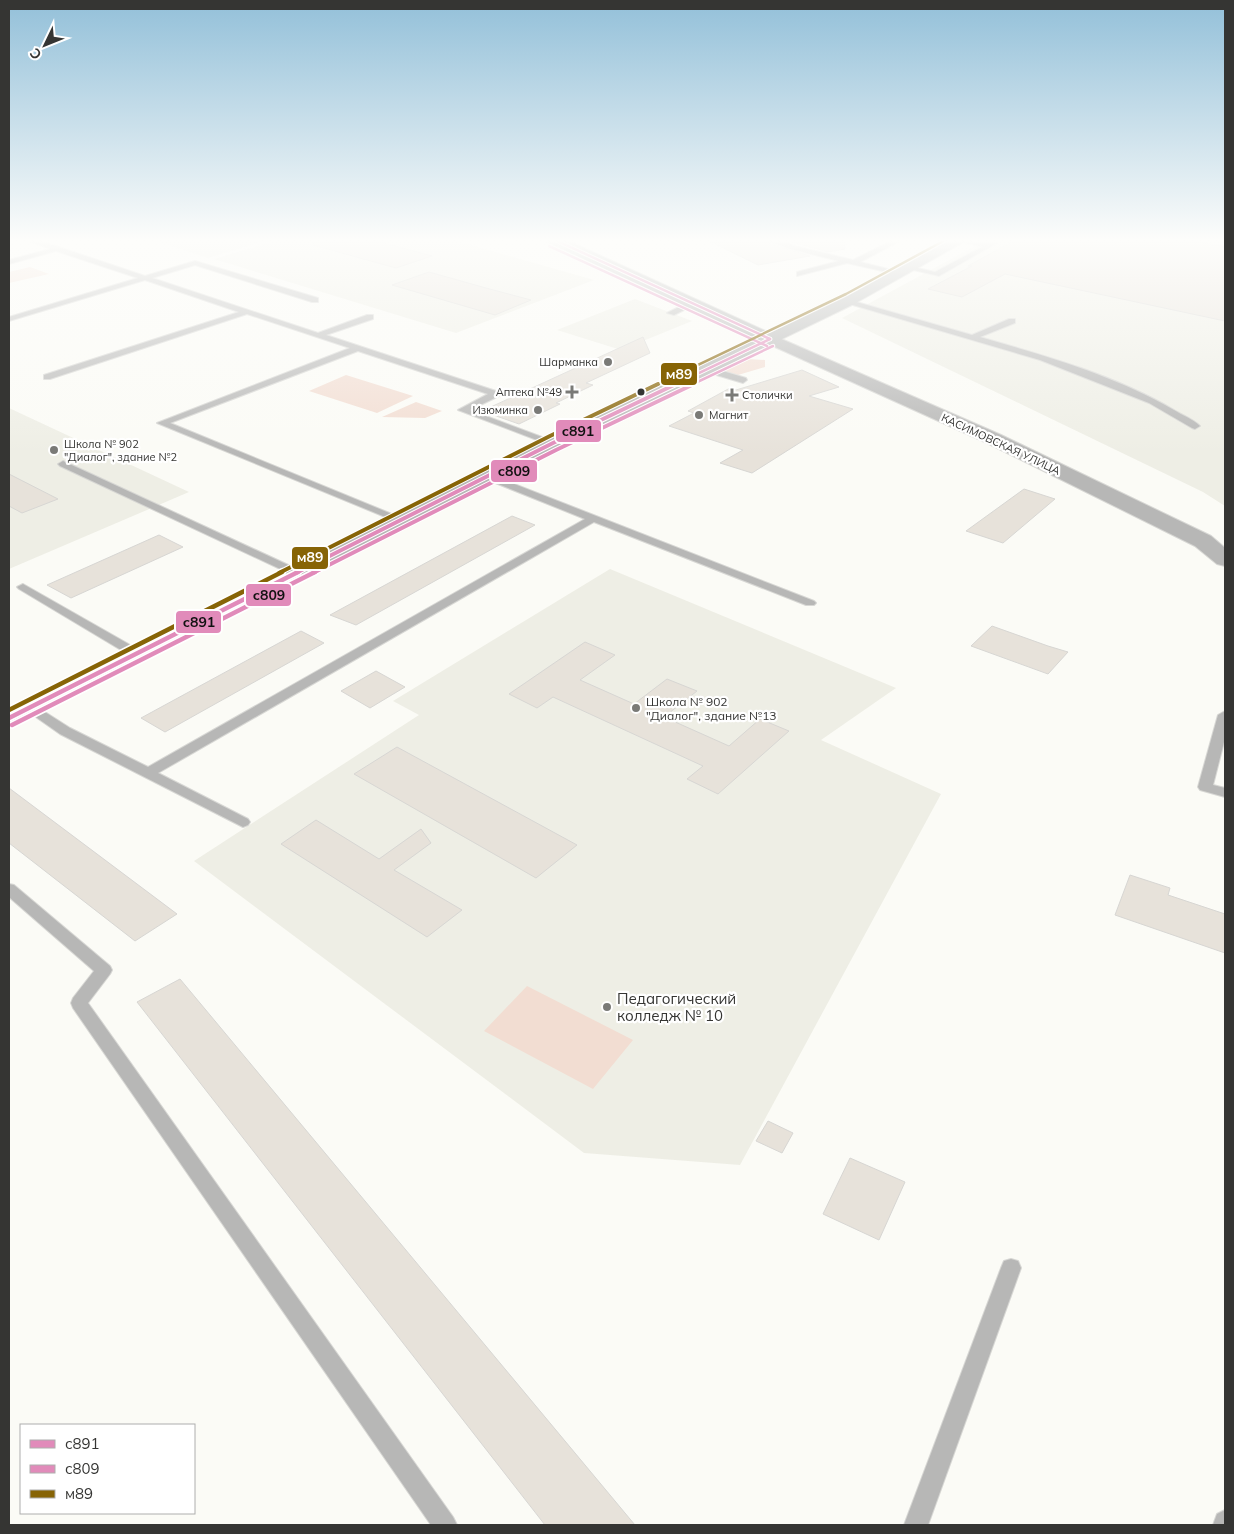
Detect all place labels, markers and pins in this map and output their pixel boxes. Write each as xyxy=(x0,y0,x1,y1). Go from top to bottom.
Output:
place label: Шарманка xyxy=(539,355,598,369)
marker: Шарманка xyxy=(602,356,614,368)
place label: Аптека №49 xyxy=(496,385,562,399)
marker: Аптека №49 xyxy=(566,386,578,398)
unlabelled marker xyxy=(636,387,646,397)
place label: Столички xyxy=(742,388,792,402)
marker: Столички xyxy=(726,389,738,401)
place label: Изюминка xyxy=(472,403,528,417)
marker: Изюминка xyxy=(532,404,544,416)
place label: Магнит xyxy=(709,408,748,422)
marker: Магнит xyxy=(693,409,705,421)
place label: Школа № 902 "Диалог", здание №2 xyxy=(64,437,177,464)
marker: Школа № 902 "Диалог", здание №2 xyxy=(48,444,60,456)
place label: Школа № 902 "Диалог", здание №13 xyxy=(646,694,777,723)
marker: Школа № 902 "Диалог", здание №13 xyxy=(630,702,642,714)
place label: Педагогический колледж № 10 xyxy=(617,989,736,1025)
marker: Педагогический колледж № 10 xyxy=(601,1001,613,1013)

